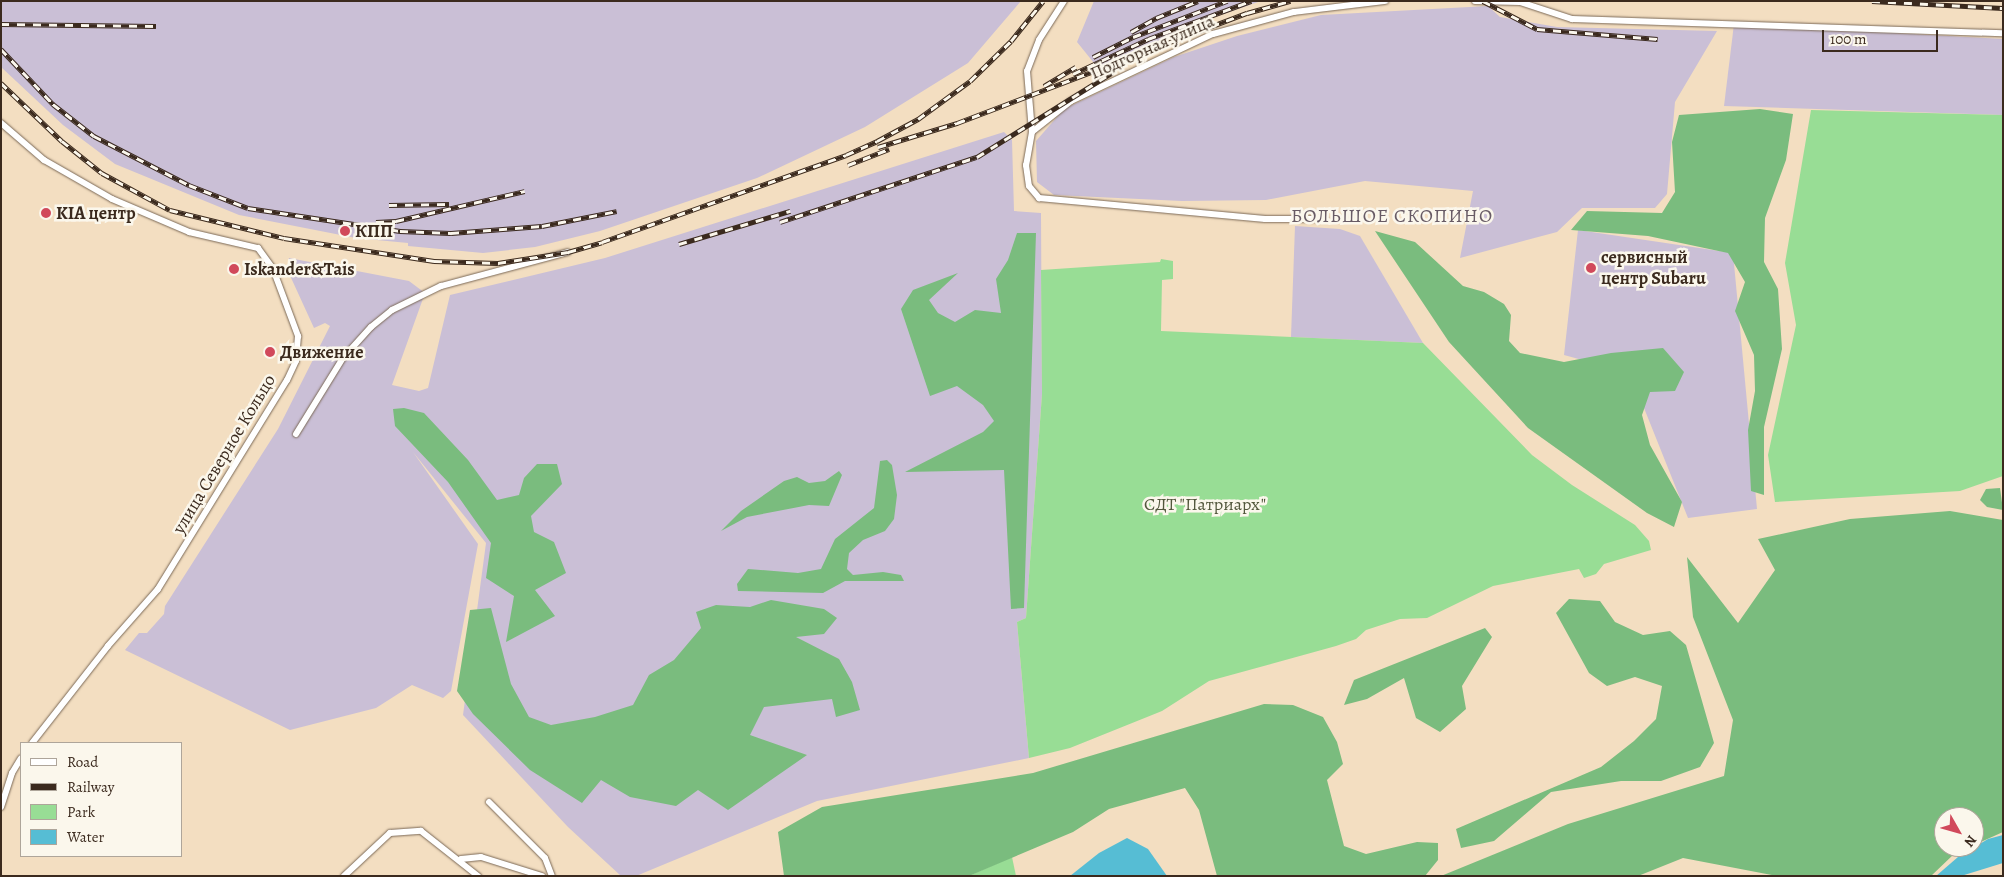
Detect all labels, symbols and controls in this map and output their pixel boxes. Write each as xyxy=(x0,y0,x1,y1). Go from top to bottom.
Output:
street label: Подгорная улица xyxy=(1087,10,1217,84)
scale bar xyxy=(1824,20,1940,52)
text: 100 m xyxy=(1830,29,1867,49)
place label: KIA центр xyxy=(56,202,136,224)
district label: БОЛЬШОЕ СКОПИНО xyxy=(1289,206,1495,228)
marker: KIA центр xyxy=(40,207,52,219)
place label: КПП xyxy=(355,220,393,242)
marker: КПП xyxy=(339,225,351,237)
place label: сервисный центр Subaru xyxy=(1601,247,1706,290)
place label: Iskander&Tais xyxy=(244,258,355,280)
marker: сервисный центр Subaru xyxy=(1585,262,1597,274)
marker: Iskander&Tais xyxy=(228,263,240,275)
place label: Движение xyxy=(280,341,363,363)
marker: Движение xyxy=(264,346,276,358)
street label: улица Северное Кольцо xyxy=(168,370,280,538)
park label: СДТ "Патриарх" xyxy=(1144,493,1266,515)
legend xyxy=(20,742,182,857)
text: Road xyxy=(67,752,98,772)
text: Railway xyxy=(67,777,114,797)
text: Park xyxy=(67,802,95,822)
north arrow xyxy=(1934,807,1984,857)
text: Water xyxy=(67,827,104,847)
text: N xyxy=(1960,831,1981,851)

